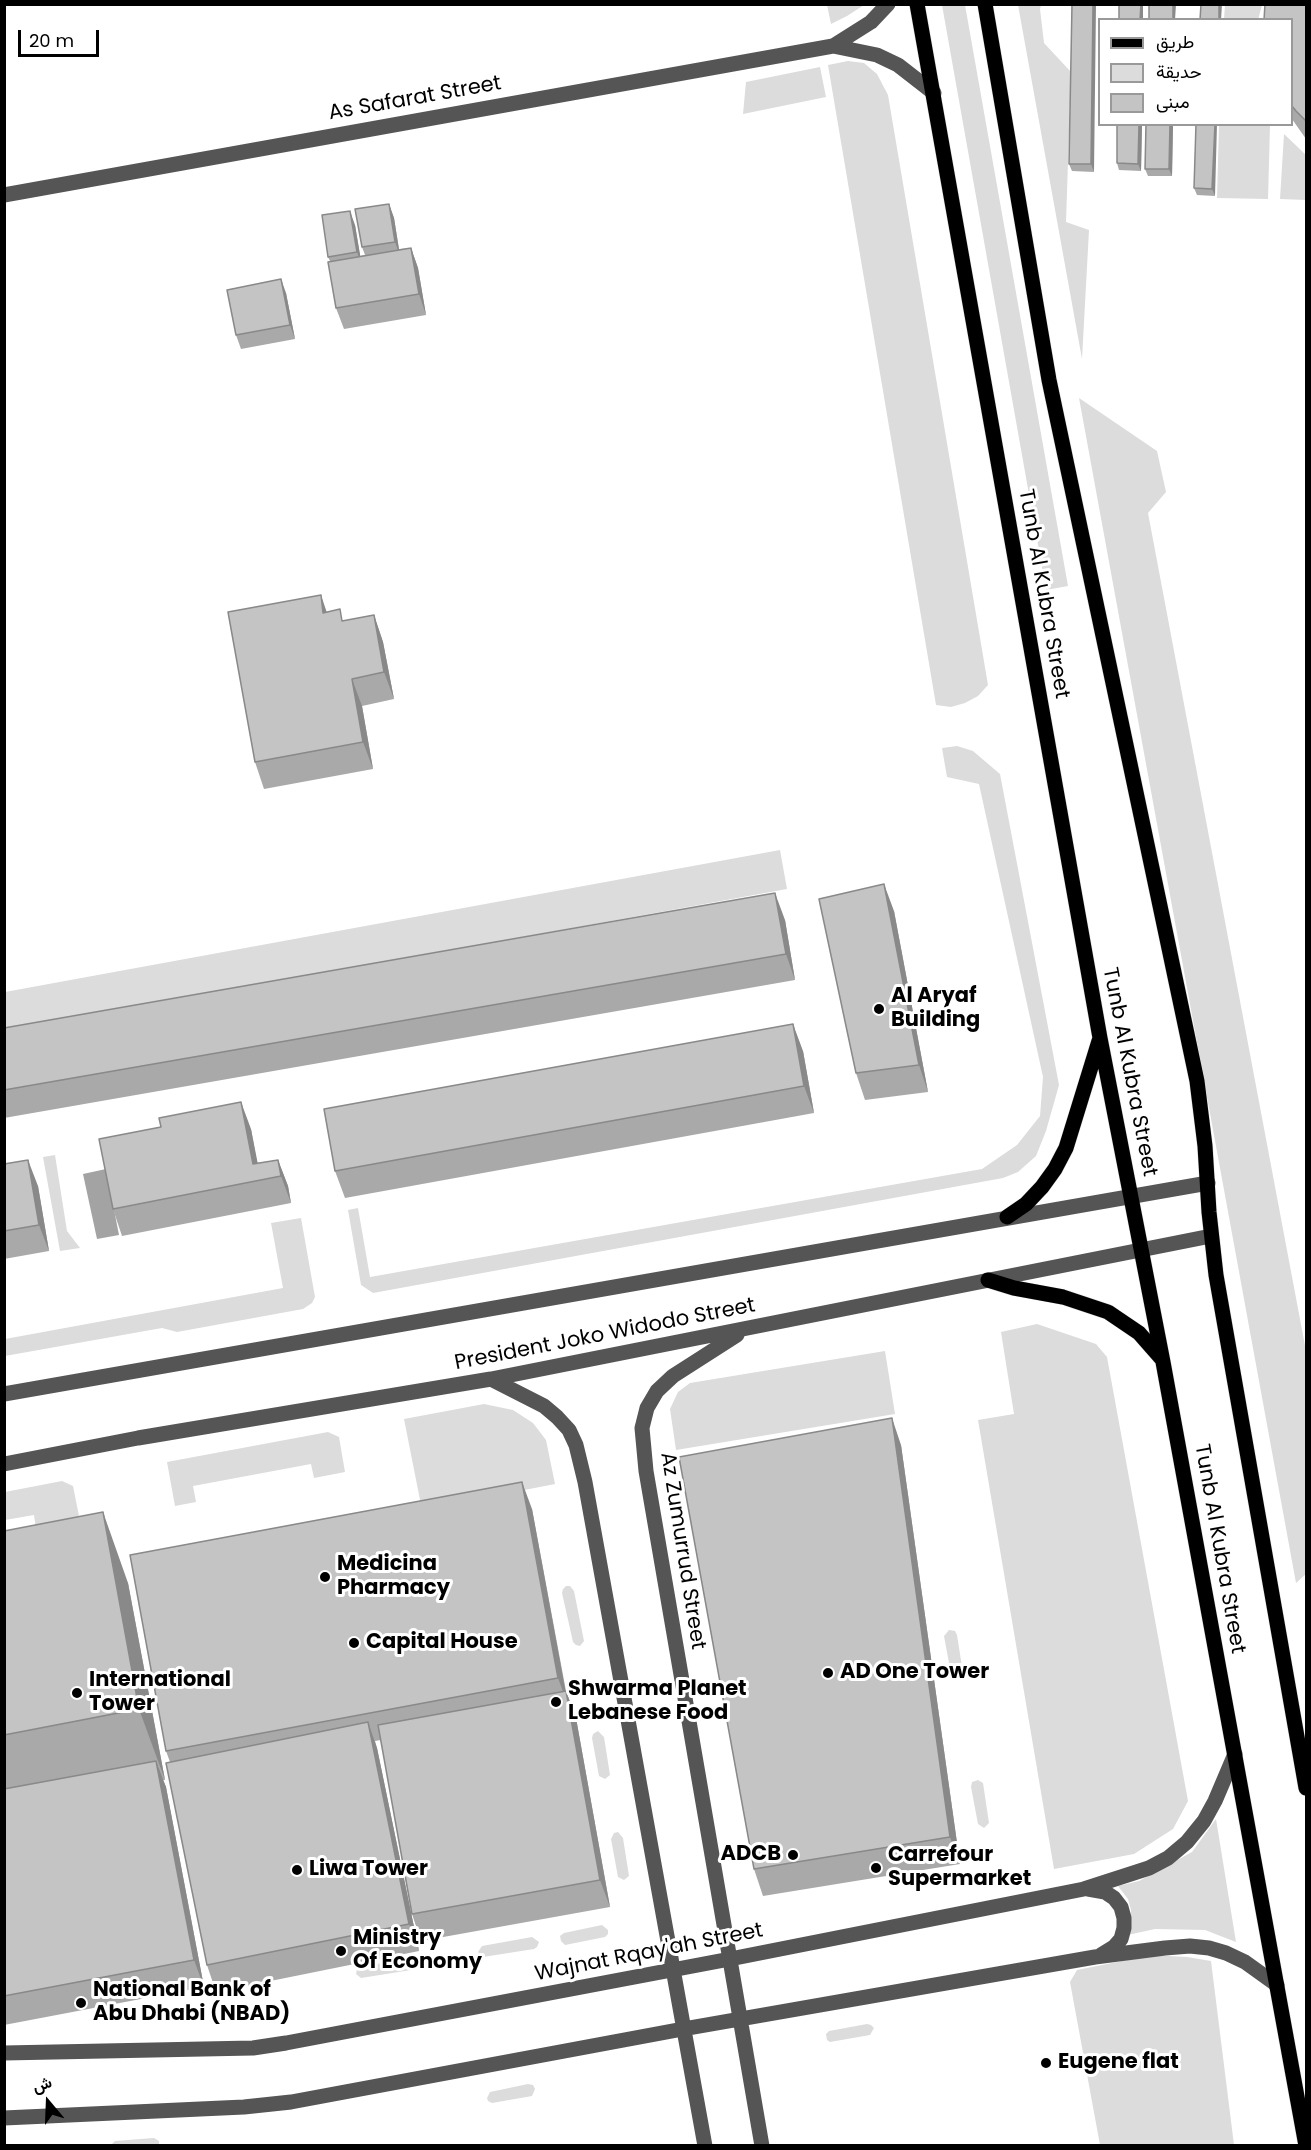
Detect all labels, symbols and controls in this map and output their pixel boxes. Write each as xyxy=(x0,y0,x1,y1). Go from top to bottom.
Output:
scale bar xyxy=(21,18,102,56)
legend xyxy=(1098,18,1293,126)
text: 20 m xyxy=(29,28,74,53)
text: طريق xyxy=(1156,29,1194,54)
text: حديقة xyxy=(1156,59,1202,84)
street label: As Safarat Street xyxy=(327,71,503,127)
text: مبنى xyxy=(1156,89,1190,114)
street label: Tunb Al Kubra Street xyxy=(1012,487,1074,701)
street label: Tunb Al Kubra Street xyxy=(1096,965,1162,1179)
place label: Al Aryaf Building xyxy=(891,984,980,1034)
marker: Al Aryaf Building xyxy=(872,1002,886,1016)
street label: President Joko Widodo Street xyxy=(453,1293,757,1377)
street label: Tunb Al Kubra Street xyxy=(1188,1442,1250,1656)
street label: Az Zumurrud Street xyxy=(654,1450,710,1652)
place label: Medicina Pharmacy xyxy=(337,1552,450,1602)
marker: Medicina Pharmacy xyxy=(318,1570,332,1584)
place label: Capital House xyxy=(366,1630,518,1656)
marker: Capital House xyxy=(347,1636,361,1650)
place label: AD One Tower xyxy=(840,1660,989,1686)
marker: AD One Tower xyxy=(821,1666,835,1680)
place label: International Tower xyxy=(89,1668,231,1718)
place label: Shwarma Planet Lebanese Food xyxy=(568,1677,747,1727)
marker: International Tower xyxy=(70,1686,84,1700)
marker: Shwarma Planet Lebanese Food xyxy=(549,1695,563,1709)
place label: ADCB xyxy=(720,1842,781,1868)
place label: Carrefour Supermarket xyxy=(888,1843,1031,1893)
marker: ADCB xyxy=(786,1848,800,1862)
place label: Liwa Tower xyxy=(309,1857,428,1883)
marker: Carrefour Supermarket xyxy=(869,1861,883,1875)
marker: Liwa Tower xyxy=(290,1863,304,1877)
street label: Wajnat Rqay'ah Street xyxy=(533,1919,765,1987)
place label: Ministry Of Economy xyxy=(353,1926,482,1976)
marker: Ministry Of Economy xyxy=(334,1944,348,1958)
place label: National Bank of Abu Dhabi (NBAD) xyxy=(93,1978,290,2028)
marker: National Bank of Abu Dhabi (NBAD) xyxy=(74,1996,88,2010)
place label: Eugene flat xyxy=(1058,2050,1179,2076)
marker: Eugene flat xyxy=(1039,2056,1053,2070)
text: ش xyxy=(29,2071,55,2099)
north arrow xyxy=(18,2072,78,2132)

